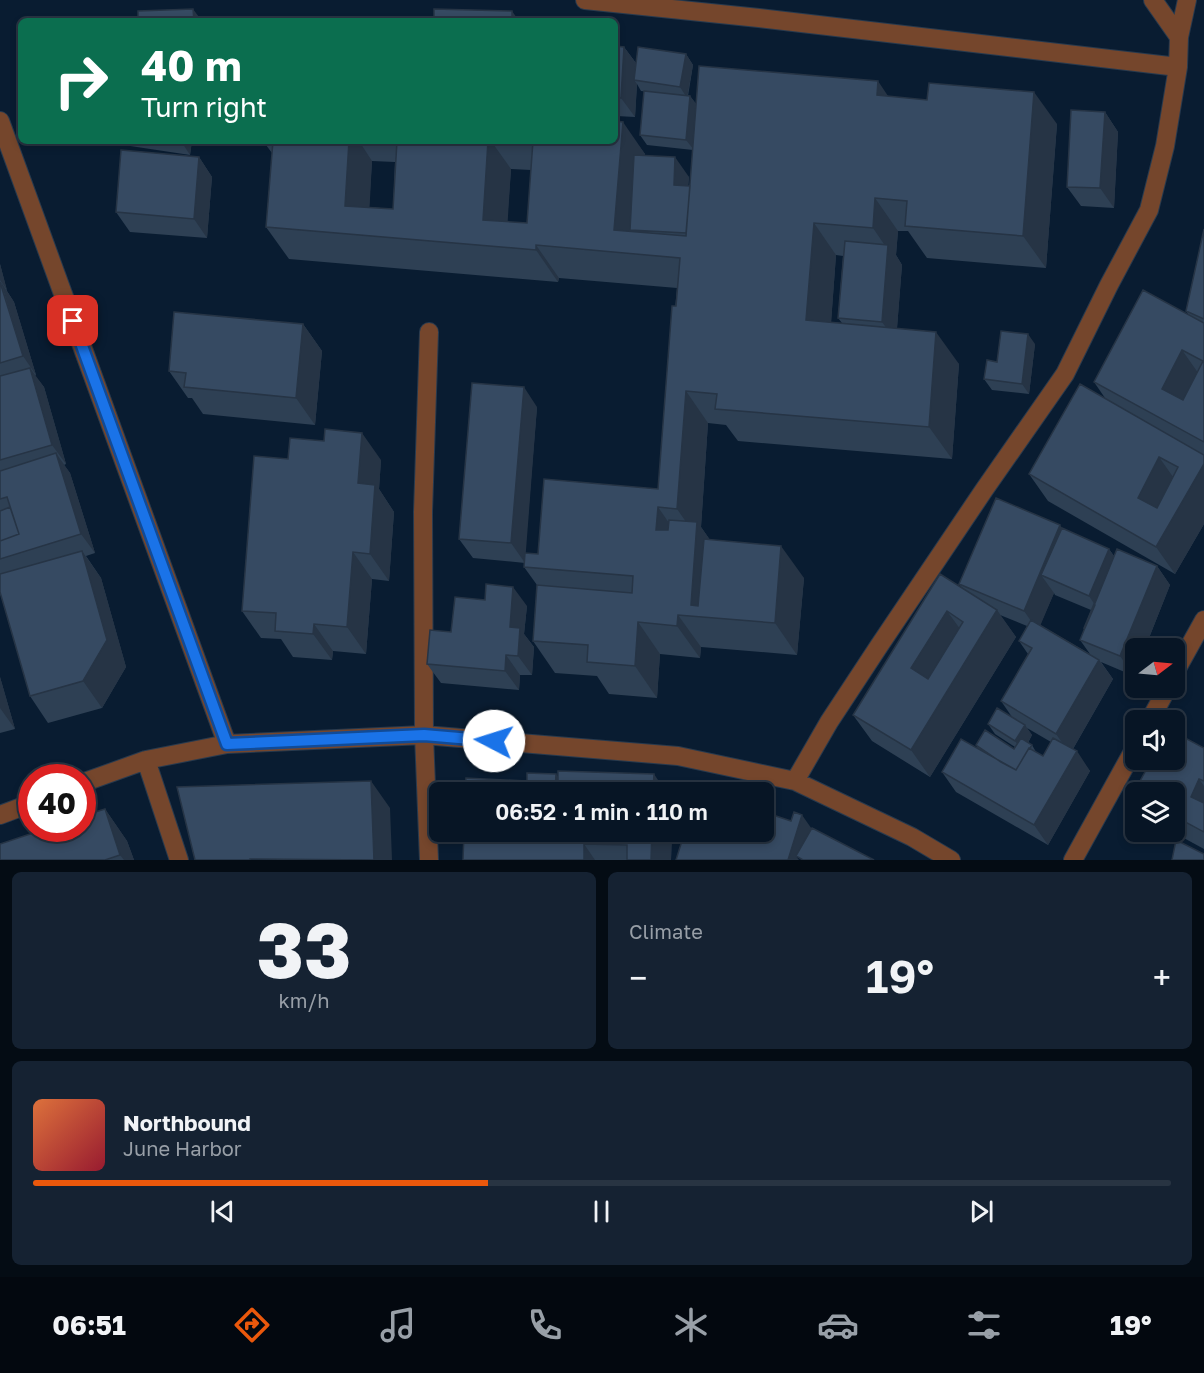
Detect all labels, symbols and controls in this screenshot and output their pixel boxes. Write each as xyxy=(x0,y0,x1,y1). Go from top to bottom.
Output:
text: 40 m xyxy=(141,40,242,90)
icon: right xyxy=(42,42,120,120)
text: Turn right xyxy=(141,91,267,123)
pin xyxy=(47,295,98,346)
icon: arrive xyxy=(56,304,89,337)
north arrow xyxy=(1125,638,1185,698)
map controls xyxy=(1125,638,1185,842)
position arrow xyxy=(462,709,526,773)
button: sound xyxy=(1125,710,1185,770)
speed limit sign: 40 xyxy=(18,764,96,842)
button: layers xyxy=(1125,782,1185,842)
text: 06:52 · 1 min · 110 m xyxy=(495,798,708,825)
text: 33 xyxy=(256,902,352,995)
text: Climate xyxy=(629,919,703,943)
text: 19° xyxy=(866,949,934,1003)
text: − xyxy=(629,958,647,997)
text: + xyxy=(1153,958,1171,997)
text: km/h xyxy=(279,988,329,1012)
text: Northbound xyxy=(123,1109,251,1136)
text: June Harbor xyxy=(123,1136,242,1160)
icon: previous xyxy=(206,1195,239,1228)
icon: pause xyxy=(585,1195,618,1228)
icon: next xyxy=(965,1195,998,1228)
icon: directions xyxy=(231,1304,273,1346)
icon: music xyxy=(377,1304,419,1346)
icon: phone xyxy=(524,1304,566,1346)
icon: climate xyxy=(670,1304,712,1346)
icon: car xyxy=(817,1304,859,1346)
icon: filters xyxy=(963,1304,1005,1346)
text: 06:51 xyxy=(52,1309,126,1341)
text: 19° xyxy=(1110,1309,1152,1341)

